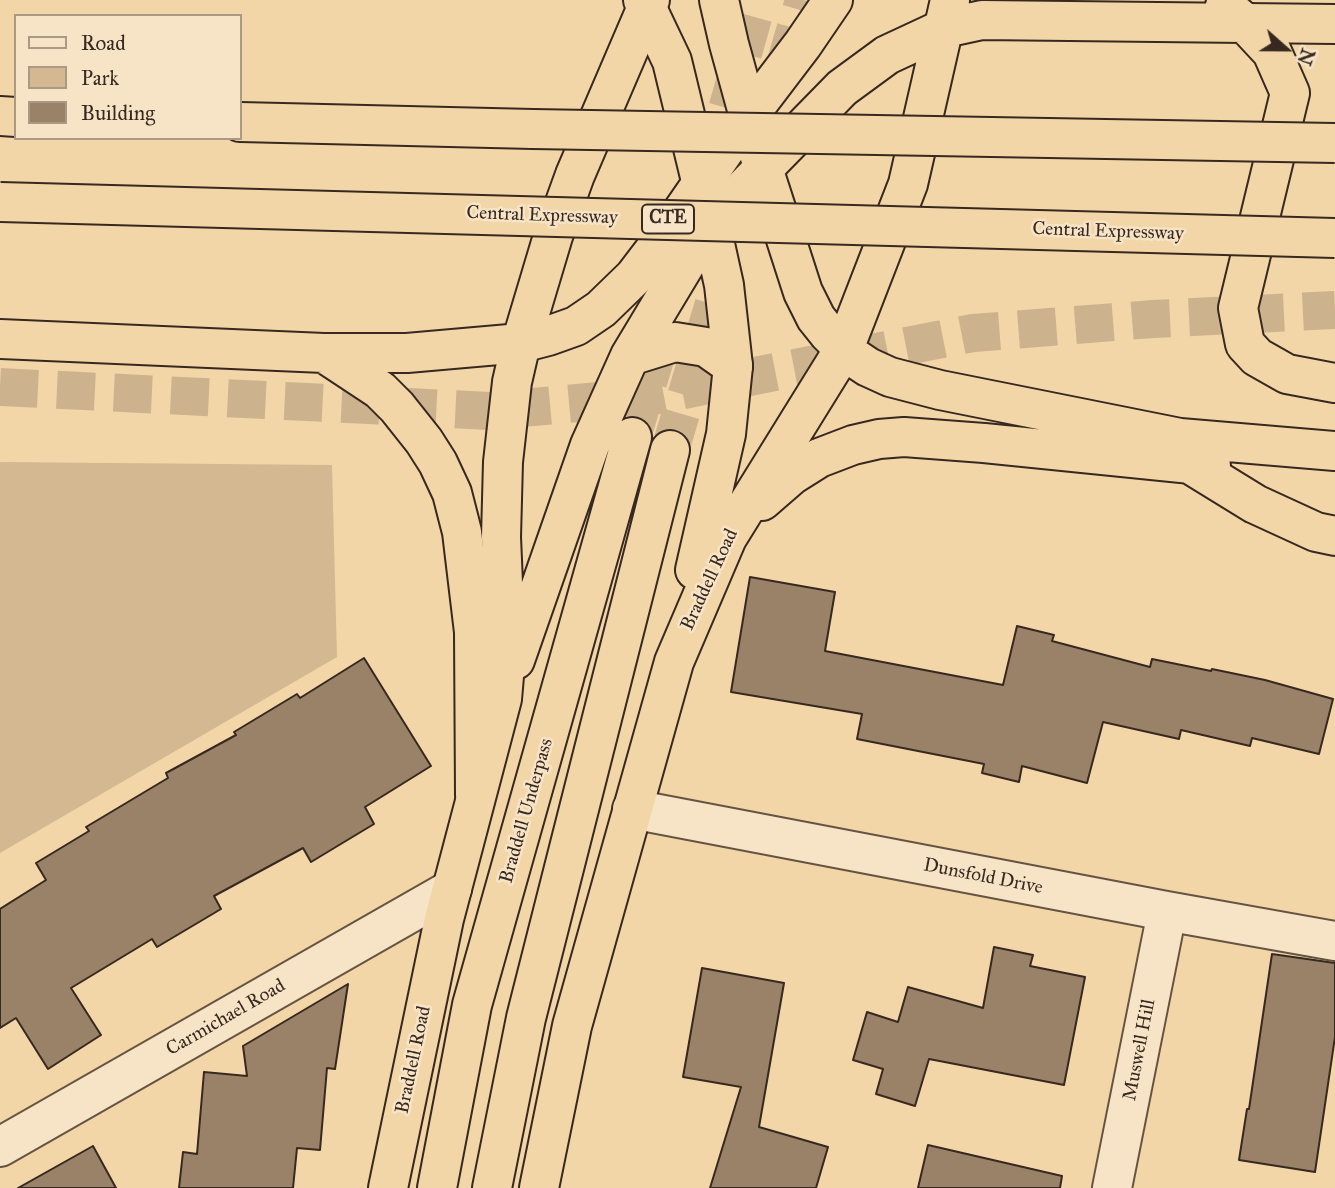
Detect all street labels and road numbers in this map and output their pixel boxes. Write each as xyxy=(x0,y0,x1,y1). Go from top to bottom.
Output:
street label: Central Expressway xyxy=(466,202,618,230)
road number: CTE xyxy=(642,204,694,233)
street label: Central Expressway xyxy=(1032,218,1184,246)
street label: Braddell Road xyxy=(677,526,743,634)
street label: Braddell Underpass xyxy=(495,736,559,886)
street label: Dunsfold Drive xyxy=(922,854,1044,900)
street label: Carmichael Road xyxy=(163,975,289,1061)
street label: Muswell Hill xyxy=(1119,997,1161,1103)
street label: Braddell Road xyxy=(391,1004,437,1116)

